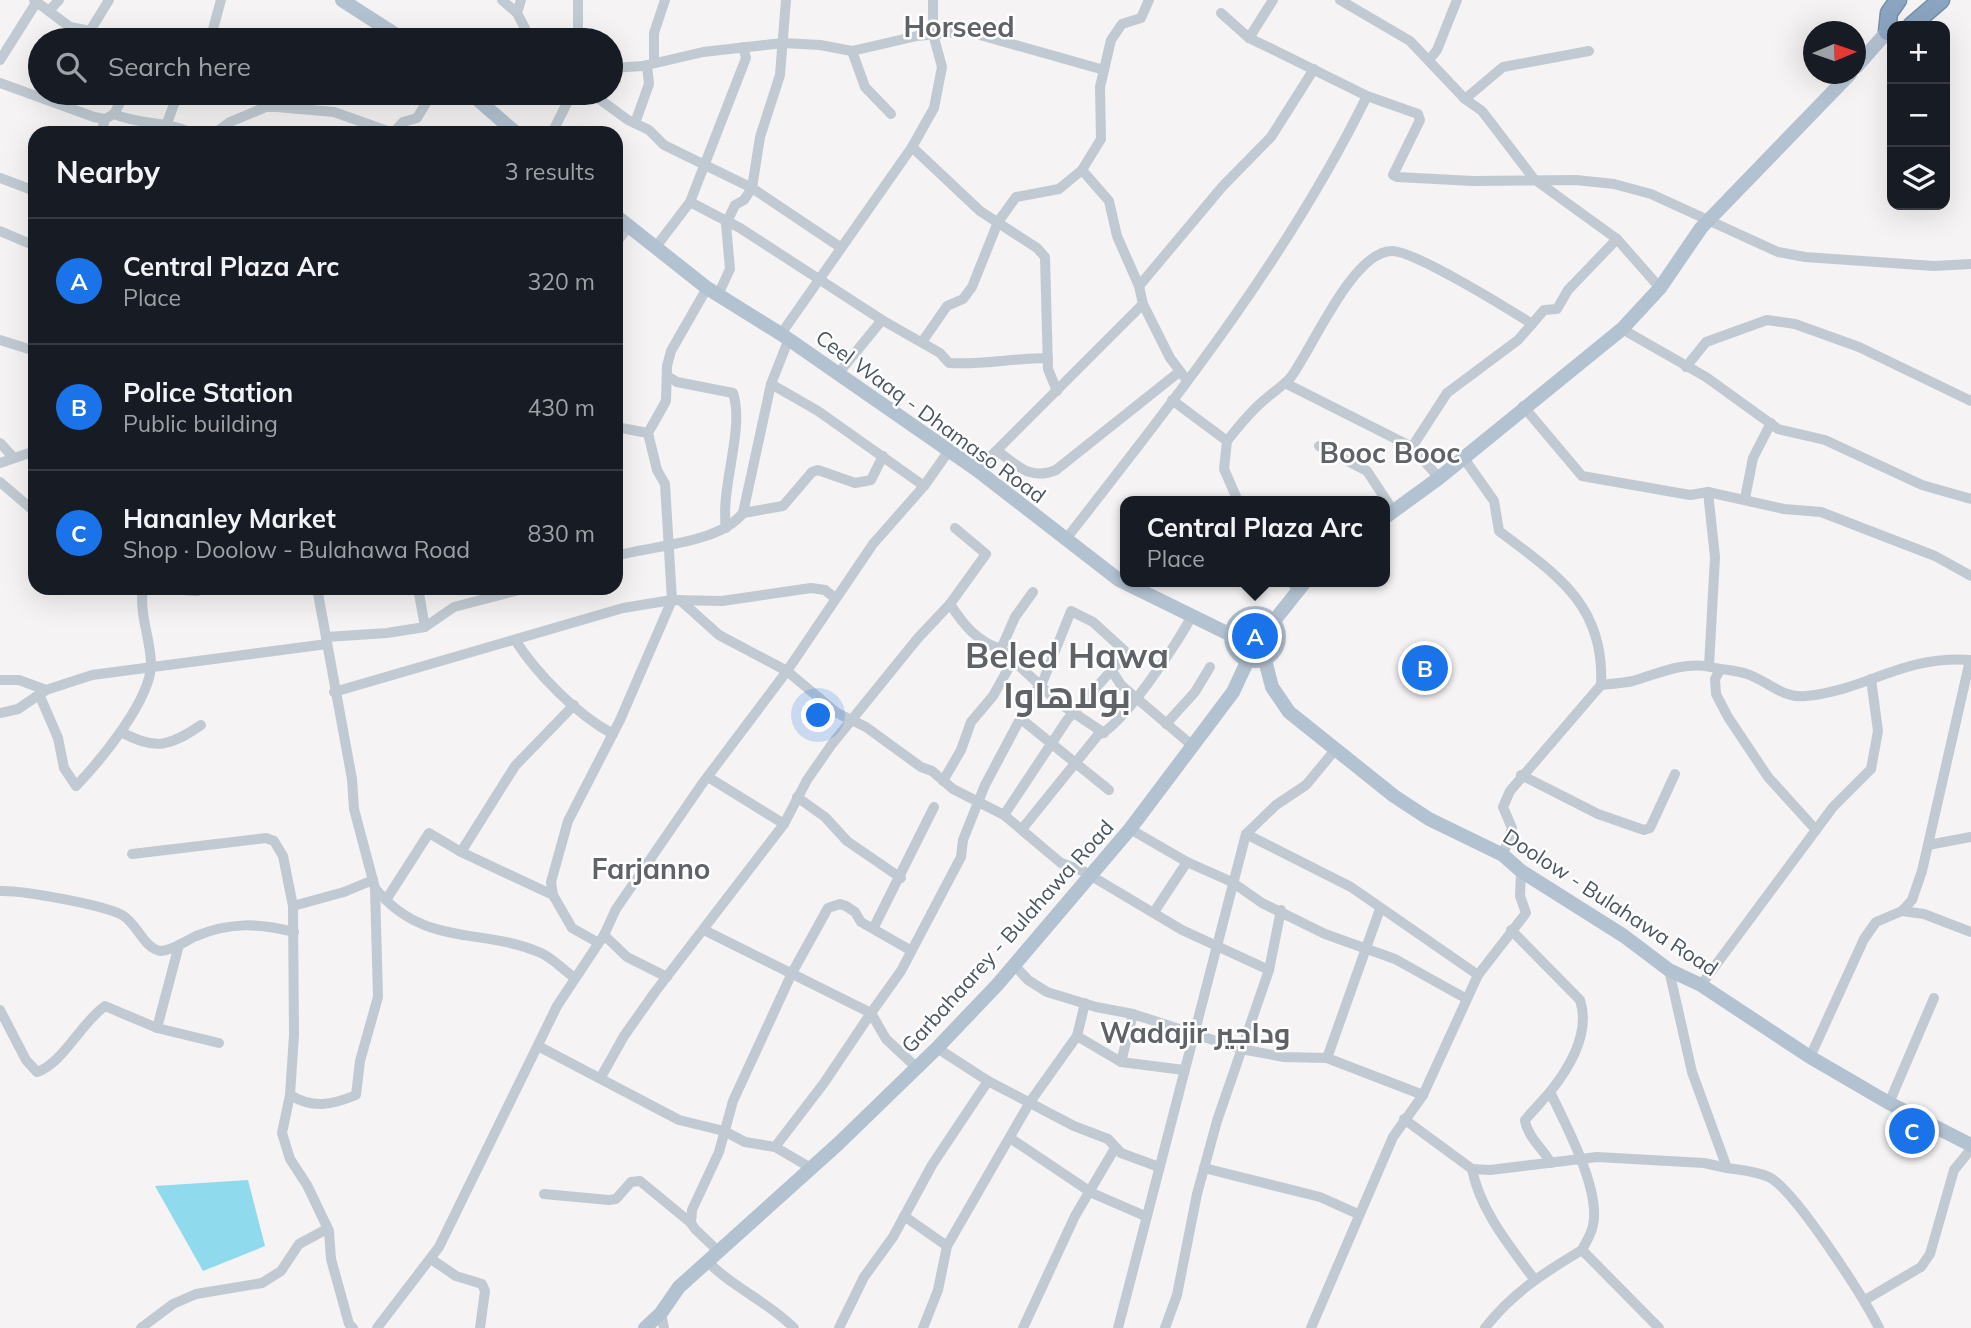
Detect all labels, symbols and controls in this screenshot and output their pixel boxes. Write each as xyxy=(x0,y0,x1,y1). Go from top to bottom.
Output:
district label: Horseed xyxy=(903,9,1015,44)
north arrow xyxy=(1803,21,1866,84)
map controls xyxy=(1887,21,1950,210)
button: + xyxy=(1887,21,1950,84)
search box xyxy=(28,28,623,105)
icon: search xyxy=(52,48,90,86)
text: Search here xyxy=(108,50,251,83)
button: − xyxy=(1887,84,1950,147)
button: layers xyxy=(1887,147,1950,210)
text: Nearby xyxy=(56,153,160,191)
text: 3 results xyxy=(505,157,595,186)
text: Central Plaza Arc xyxy=(123,250,339,283)
text: A xyxy=(70,267,88,296)
text: 320 m xyxy=(527,267,595,296)
text: Place xyxy=(123,283,181,312)
street label: Ceel Waaq - Dhamaso Road xyxy=(811,324,1051,508)
text: Police Station xyxy=(123,376,293,409)
text: B xyxy=(71,393,87,422)
text: 430 m xyxy=(527,393,595,422)
text: Public building xyxy=(123,409,278,438)
district label: Booc Booc xyxy=(1320,435,1460,470)
popup xyxy=(1120,496,1390,587)
text: Hananley Market xyxy=(123,502,336,535)
text: Central Plaza Arc xyxy=(1147,511,1363,544)
text: C xyxy=(71,519,87,548)
text: 830 m xyxy=(527,519,595,548)
text: Shop · Doolow - Bulahawa Road xyxy=(123,535,470,564)
text: Place xyxy=(1147,544,1205,573)
pin: A xyxy=(1232,610,1278,662)
district label: Beled Hawa بولاهاوا xyxy=(965,633,1169,717)
pin: B xyxy=(1402,642,1448,694)
your location xyxy=(801,698,835,732)
street label: Garbahaarey - Bulahawa Road xyxy=(895,814,1119,1058)
street label: Doolow - Bulahawa Road xyxy=(1499,823,1723,981)
district label: Farjanno xyxy=(592,851,710,886)
district label: Wadajir وداجير xyxy=(1100,1015,1290,1050)
pin: C xyxy=(1889,1105,1935,1157)

